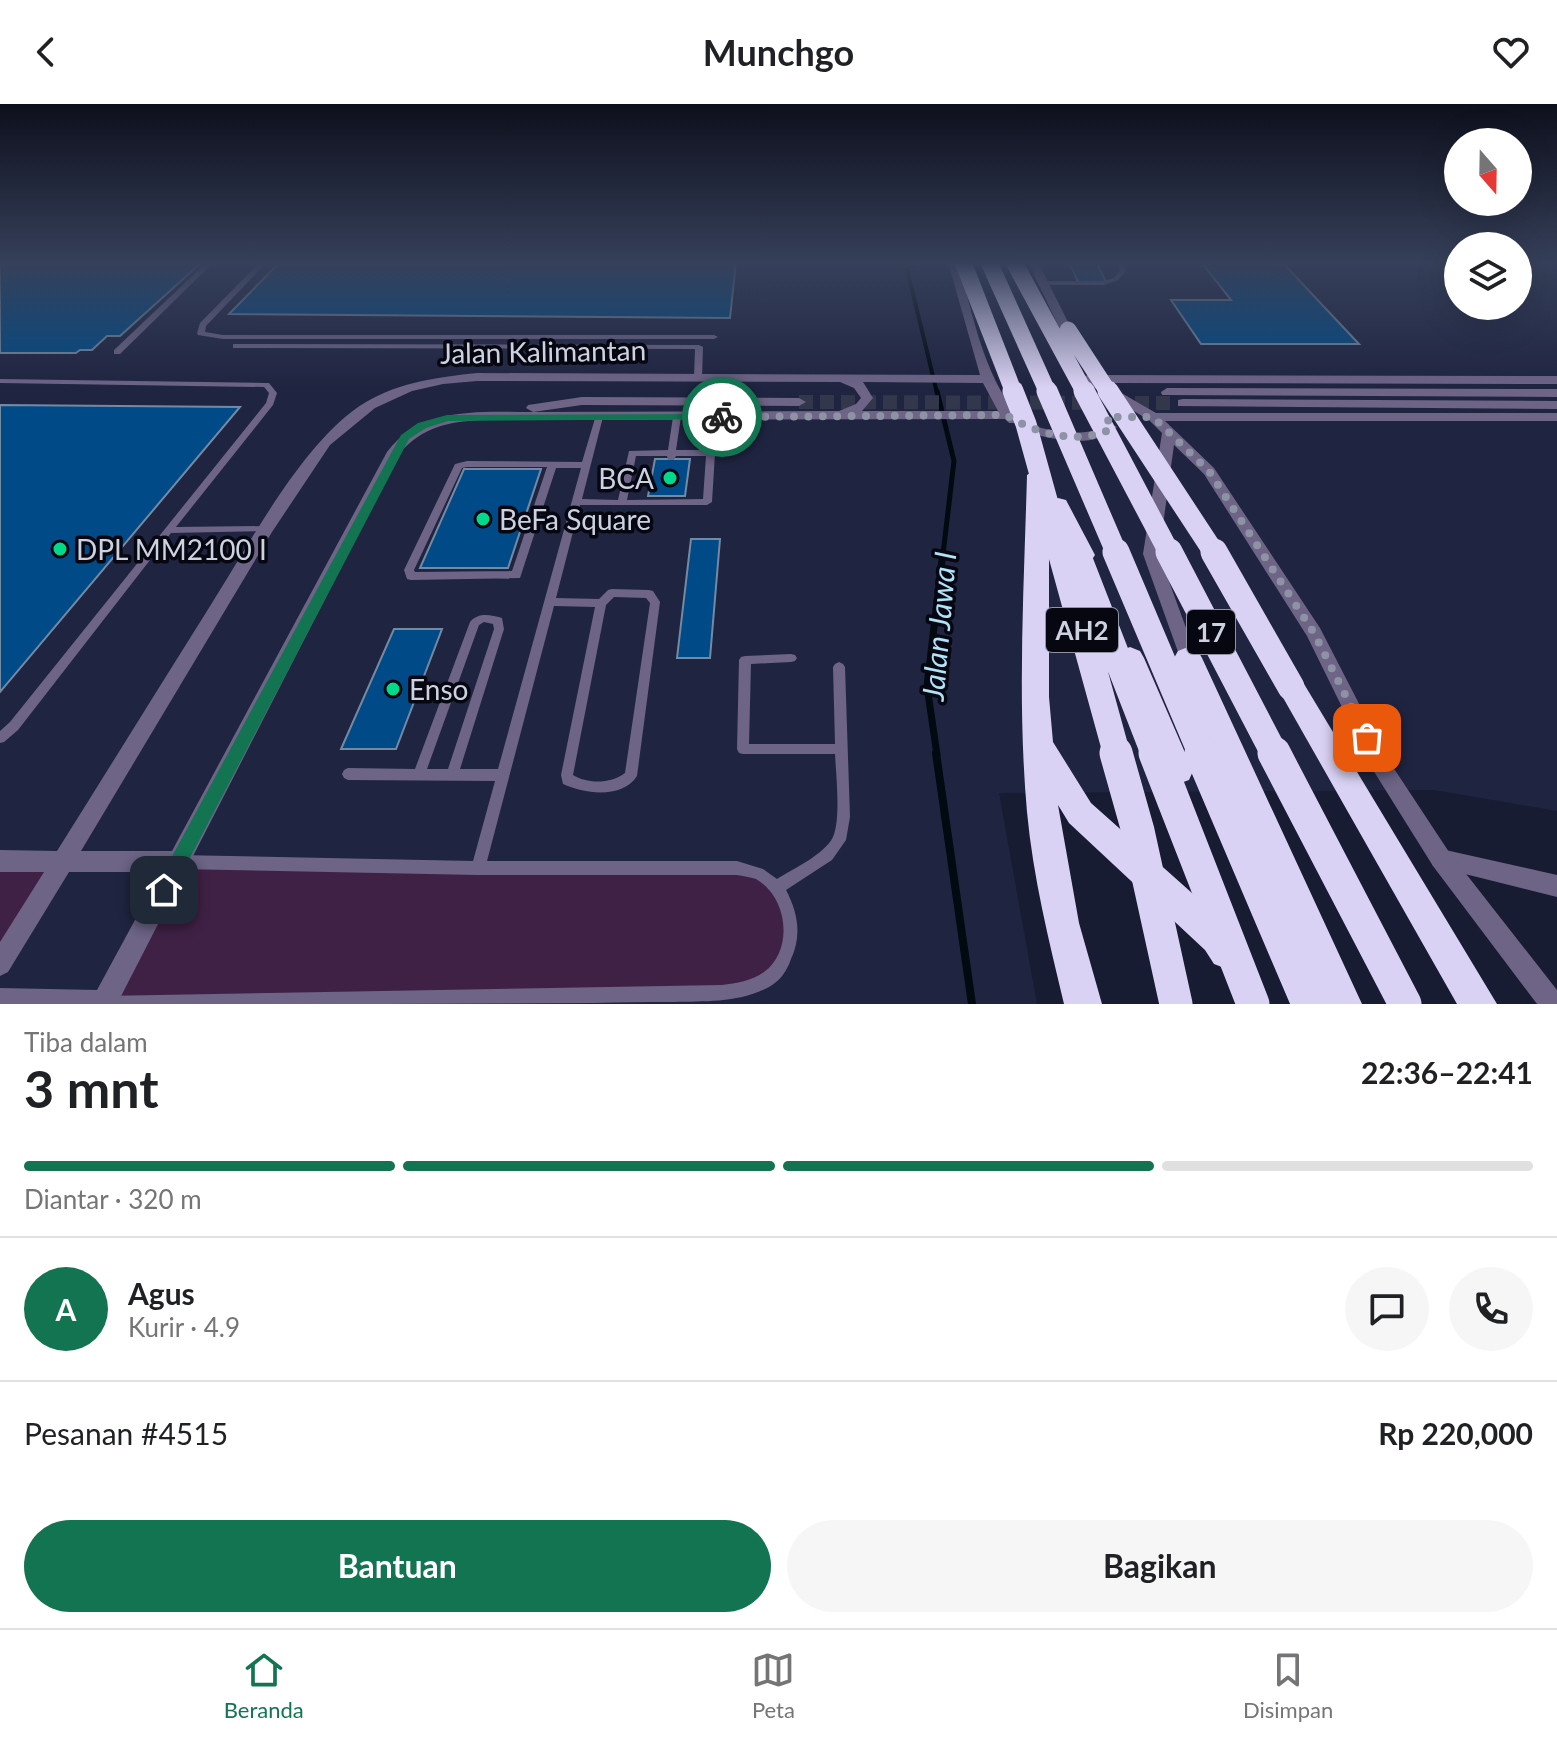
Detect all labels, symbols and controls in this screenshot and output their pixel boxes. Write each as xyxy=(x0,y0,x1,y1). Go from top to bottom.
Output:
icon: back xyxy=(24,30,68,74)
text: Munchgo xyxy=(703,30,854,74)
icon: heart xyxy=(1489,30,1533,74)
north arrow xyxy=(1444,128,1532,216)
map controls xyxy=(1444,128,1532,320)
button: layers xyxy=(1444,232,1532,320)
street label: Jalan Kalimantan xyxy=(440,332,646,370)
courier xyxy=(682,377,762,457)
icon: bike xyxy=(700,395,744,439)
place label: BCA xyxy=(598,461,654,495)
marker: BCA xyxy=(661,469,679,487)
place label: BeFa Square xyxy=(499,502,651,536)
marker: BeFa Square xyxy=(474,510,492,528)
place label: DPL MM2100 I xyxy=(76,532,267,566)
marker: DPL MM2100 I xyxy=(51,540,69,558)
water label: Jalan Jawa I xyxy=(913,550,962,703)
road number: AH2 xyxy=(1046,608,1118,652)
road number: 17 xyxy=(1187,610,1235,654)
place label: Enso xyxy=(409,672,468,706)
marker: Enso xyxy=(384,680,402,698)
pin xyxy=(1333,704,1401,772)
icon: bag xyxy=(1345,716,1389,760)
pin xyxy=(130,856,198,924)
icon: home xyxy=(142,868,186,912)
text: Tiba dalam xyxy=(24,1026,148,1058)
text: 22:36–22:41 xyxy=(1361,1054,1533,1090)
text: 3 mnt xyxy=(24,1057,159,1119)
text: Diantar · 320 m xyxy=(24,1183,202,1215)
button: chat xyxy=(1345,1267,1429,1351)
button: phone xyxy=(1449,1267,1533,1351)
text: Agus xyxy=(128,1275,195,1311)
text: A xyxy=(56,1291,76,1327)
text: Kurir · 4.9 xyxy=(128,1311,240,1343)
text: Pesanan #4515 xyxy=(24,1415,228,1451)
text: Rp 220,000 xyxy=(1378,1415,1533,1451)
button: Bantuan xyxy=(24,1520,771,1612)
button: Bagikan xyxy=(787,1520,1533,1612)
tab: Beranda xyxy=(224,1648,304,1723)
tab: Peta xyxy=(751,1648,795,1723)
tab: Disimpan xyxy=(1243,1648,1333,1723)

